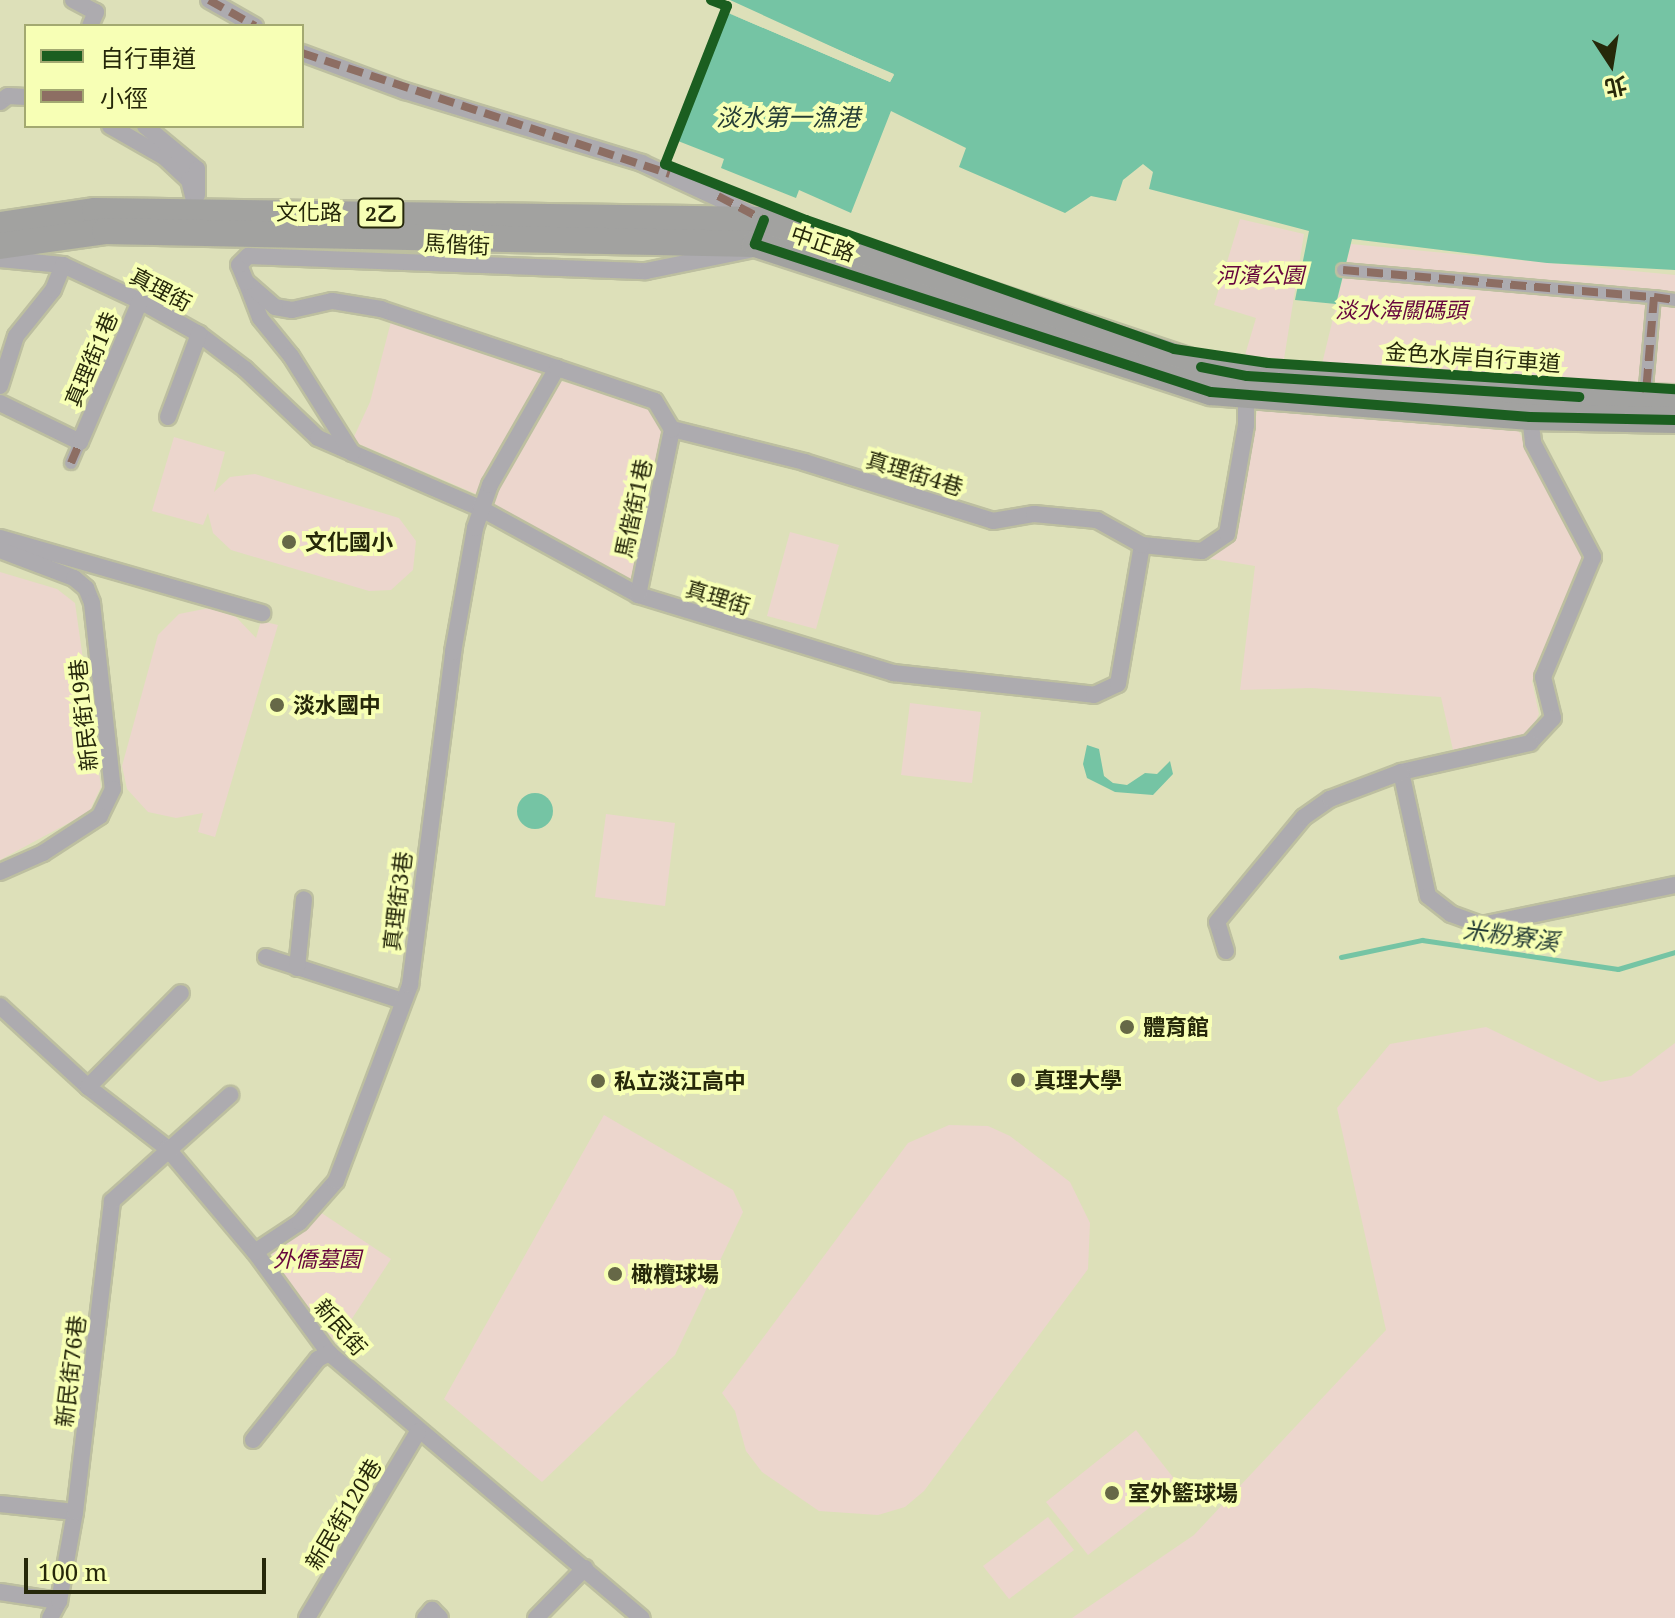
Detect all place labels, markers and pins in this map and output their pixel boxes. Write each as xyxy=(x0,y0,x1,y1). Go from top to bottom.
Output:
place label: 文化國小 xyxy=(305,529,393,555)
marker: 文化國小 xyxy=(280,533,298,551)
place label: 淡水國中 xyxy=(293,692,381,718)
marker: 淡水國中 xyxy=(268,696,286,714)
place label: 體育館 xyxy=(1143,1014,1209,1040)
marker: 體育館 xyxy=(1118,1018,1136,1036)
place label: 真理大學 xyxy=(1034,1067,1122,1093)
place label: 私立淡江高中 xyxy=(614,1068,746,1094)
marker: 真理大學 xyxy=(1009,1071,1027,1089)
marker: 私立淡江高中 xyxy=(589,1072,607,1090)
place label: 橄欖球場 xyxy=(631,1261,719,1287)
marker: 橄欖球場 xyxy=(606,1265,624,1283)
place label: 室外籃球場 xyxy=(1128,1480,1238,1506)
marker: 室外籃球場 xyxy=(1103,1484,1121,1502)

